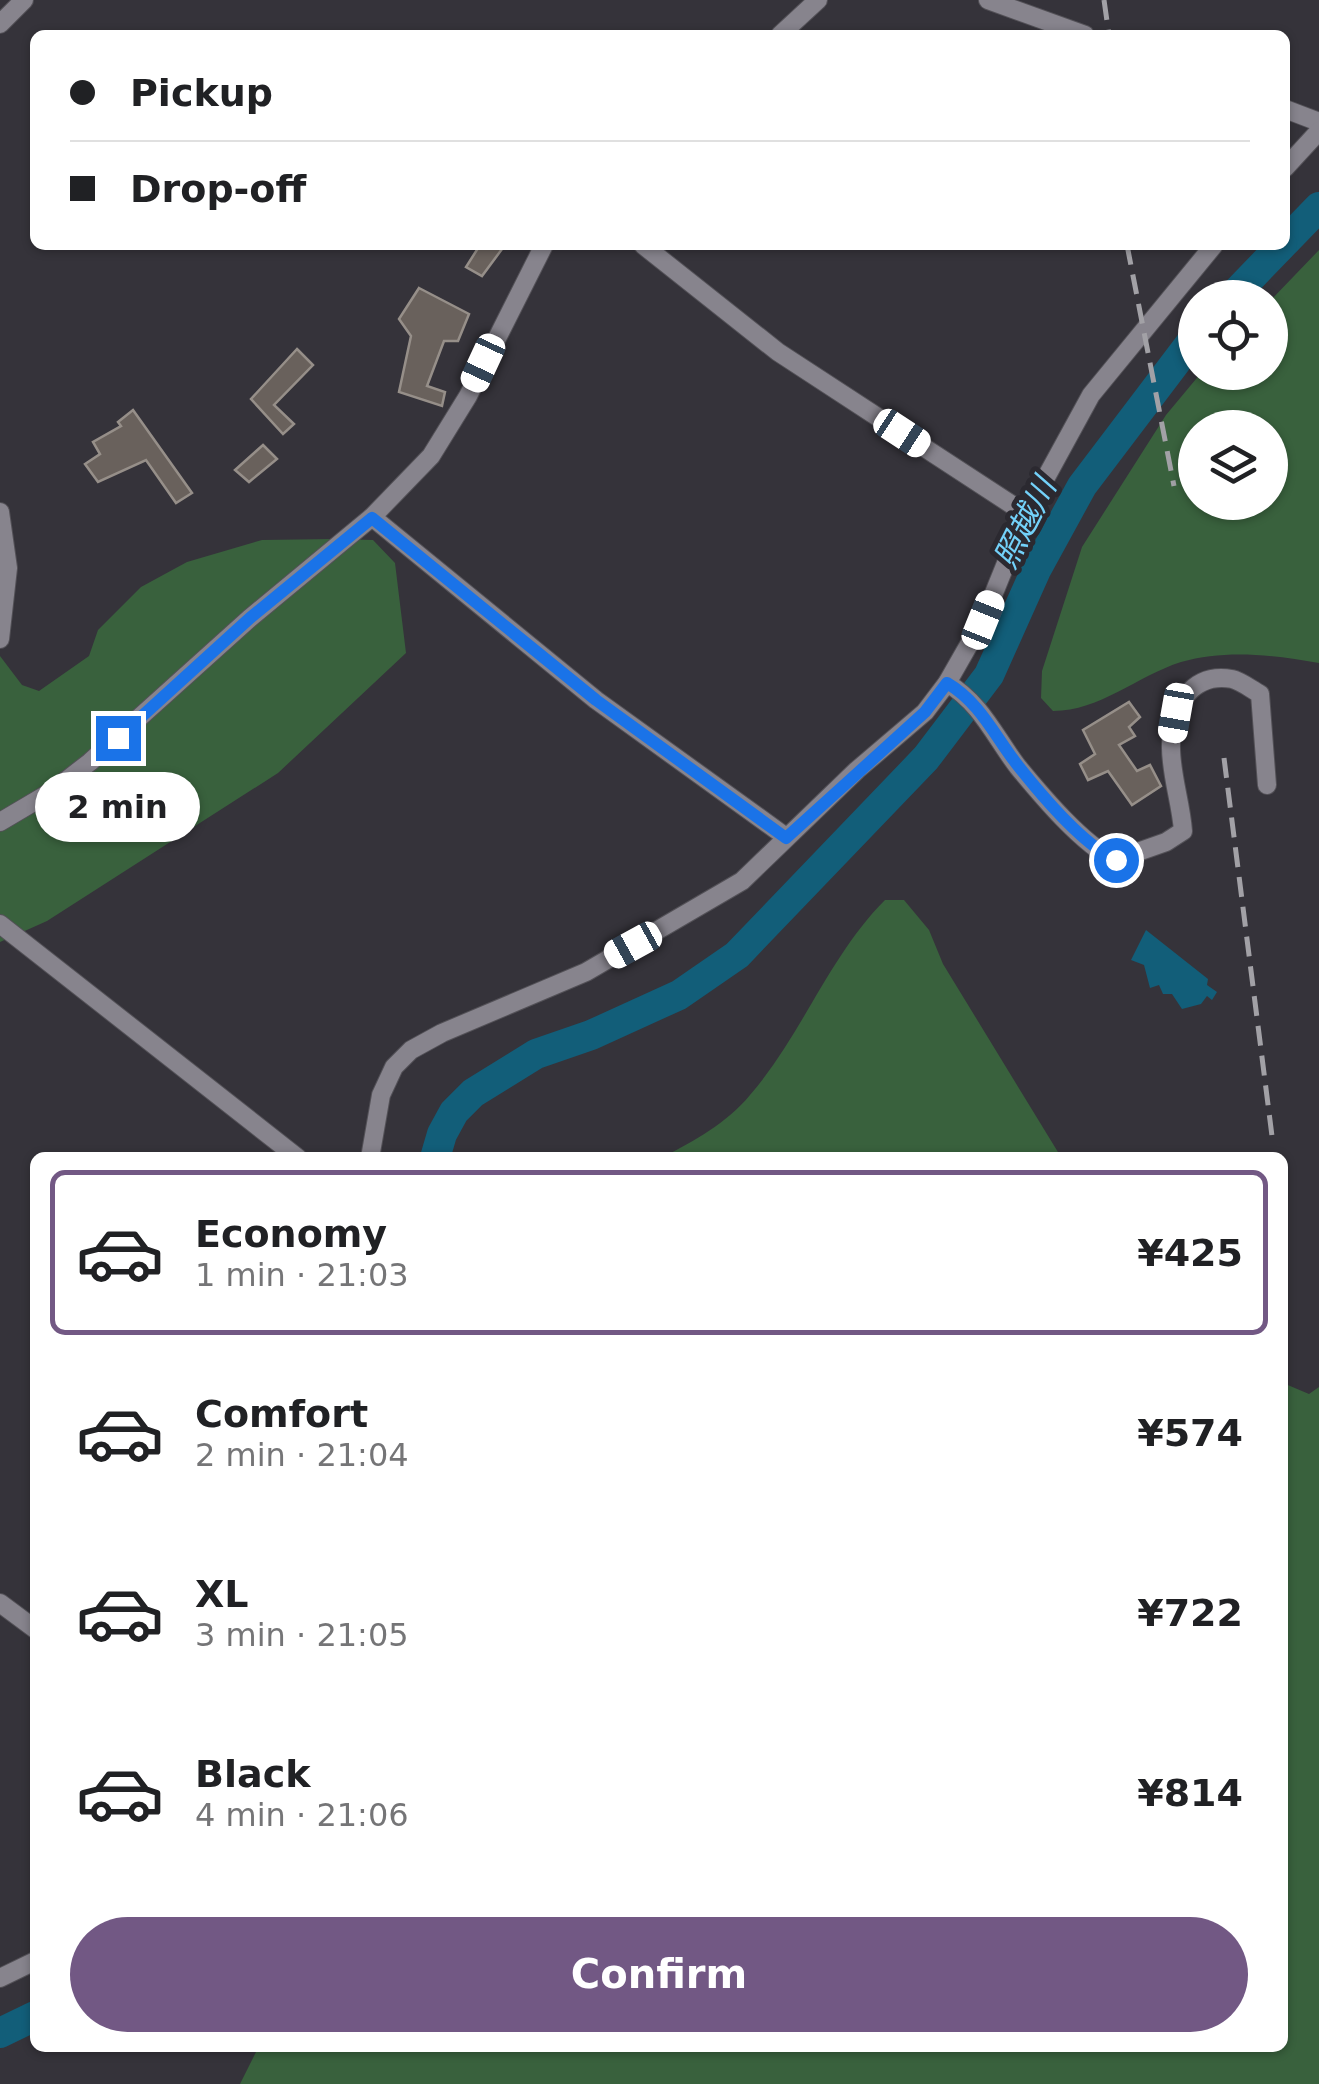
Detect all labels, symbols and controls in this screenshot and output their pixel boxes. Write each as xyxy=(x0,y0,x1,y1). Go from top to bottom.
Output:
text: Pickup xyxy=(130,71,273,115)
text: Drop-off xyxy=(130,167,306,211)
map controls xyxy=(1178,280,1288,520)
button: locate xyxy=(1178,280,1288,390)
car xyxy=(457,329,509,397)
car xyxy=(869,404,935,462)
button: layers xyxy=(1178,410,1288,520)
water label: 照越川 xyxy=(986,469,1065,574)
car xyxy=(958,587,1008,653)
car xyxy=(1156,681,1196,745)
route end xyxy=(96,716,141,761)
callout: 2 min xyxy=(36,773,200,843)
text: 2 min xyxy=(67,788,168,826)
route start xyxy=(1094,838,1139,883)
car xyxy=(599,917,667,973)
icon: car xyxy=(75,1208,165,1298)
text: Economy xyxy=(195,1212,387,1256)
text: ¥425 xyxy=(1137,1231,1243,1275)
text: 1 min · 21:03 xyxy=(195,1256,409,1294)
icon: car xyxy=(75,1388,165,1478)
text: Comfort xyxy=(195,1392,368,1436)
text: ¥574 xyxy=(1137,1411,1243,1455)
text: 2 min · 21:04 xyxy=(195,1436,409,1474)
icon: car xyxy=(75,1568,165,1658)
text: XL xyxy=(195,1572,249,1616)
text: ¥722 xyxy=(1137,1591,1243,1635)
text: 3 min · 21:05 xyxy=(195,1616,409,1654)
icon: car xyxy=(75,1748,165,1838)
text: Black xyxy=(195,1752,310,1796)
text: ¥814 xyxy=(1137,1771,1243,1815)
text: 4 min · 21:06 xyxy=(195,1796,409,1834)
button: Confirm xyxy=(70,1917,1248,2032)

